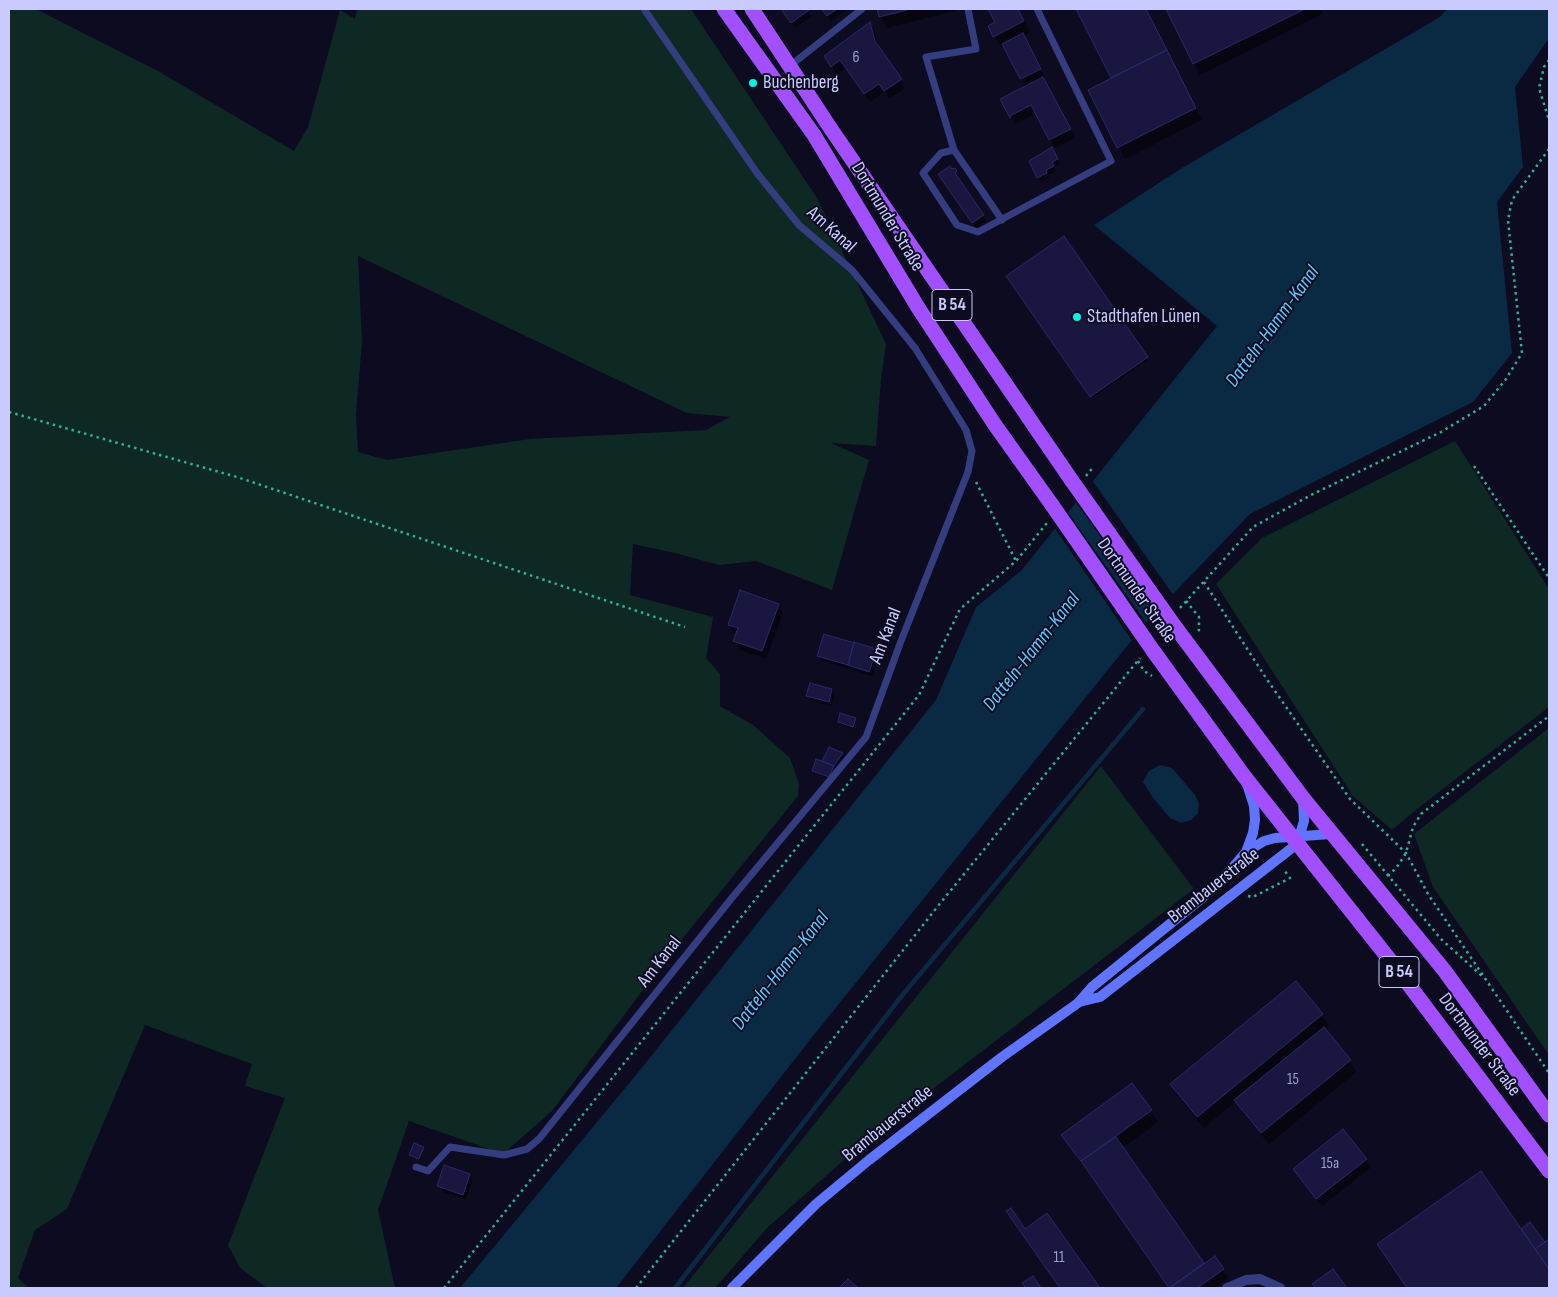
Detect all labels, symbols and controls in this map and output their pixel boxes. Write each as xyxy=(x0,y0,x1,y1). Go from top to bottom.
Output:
house number: 6 xyxy=(852,48,860,68)
place label: Buchenberg xyxy=(763,72,839,94)
marker: Buchenberg xyxy=(747,77,759,89)
street label: Dortmunder Straße xyxy=(846,158,928,276)
street label: Am Kanal xyxy=(802,202,860,258)
water label: Datteln-Hamm-Kanal xyxy=(1221,262,1325,392)
road number: B 54 xyxy=(932,290,972,320)
place label: Stadthafen Lünen xyxy=(1087,306,1200,328)
marker: Stadthafen Lünen xyxy=(1071,311,1083,323)
street label: Dortmunder Straße xyxy=(1091,534,1181,648)
water label: Datteln-Hamm-Kanal xyxy=(978,588,1086,716)
street label: Am Kanal xyxy=(865,605,907,667)
street label: Brambauerstraße xyxy=(1164,843,1264,929)
water label: Datteln-Hamm-Kanal xyxy=(727,907,835,1035)
street label: Am Kanal xyxy=(633,932,687,992)
road number: B 54 xyxy=(1379,956,1419,988)
street label: Dortmunder Straße xyxy=(1433,989,1525,1101)
house number: 15 xyxy=(1287,1070,1299,1090)
street label: Brambauerstraße xyxy=(838,1081,938,1167)
house number: 15a xyxy=(1321,1154,1339,1174)
house number: 11 xyxy=(1053,1248,1065,1268)

